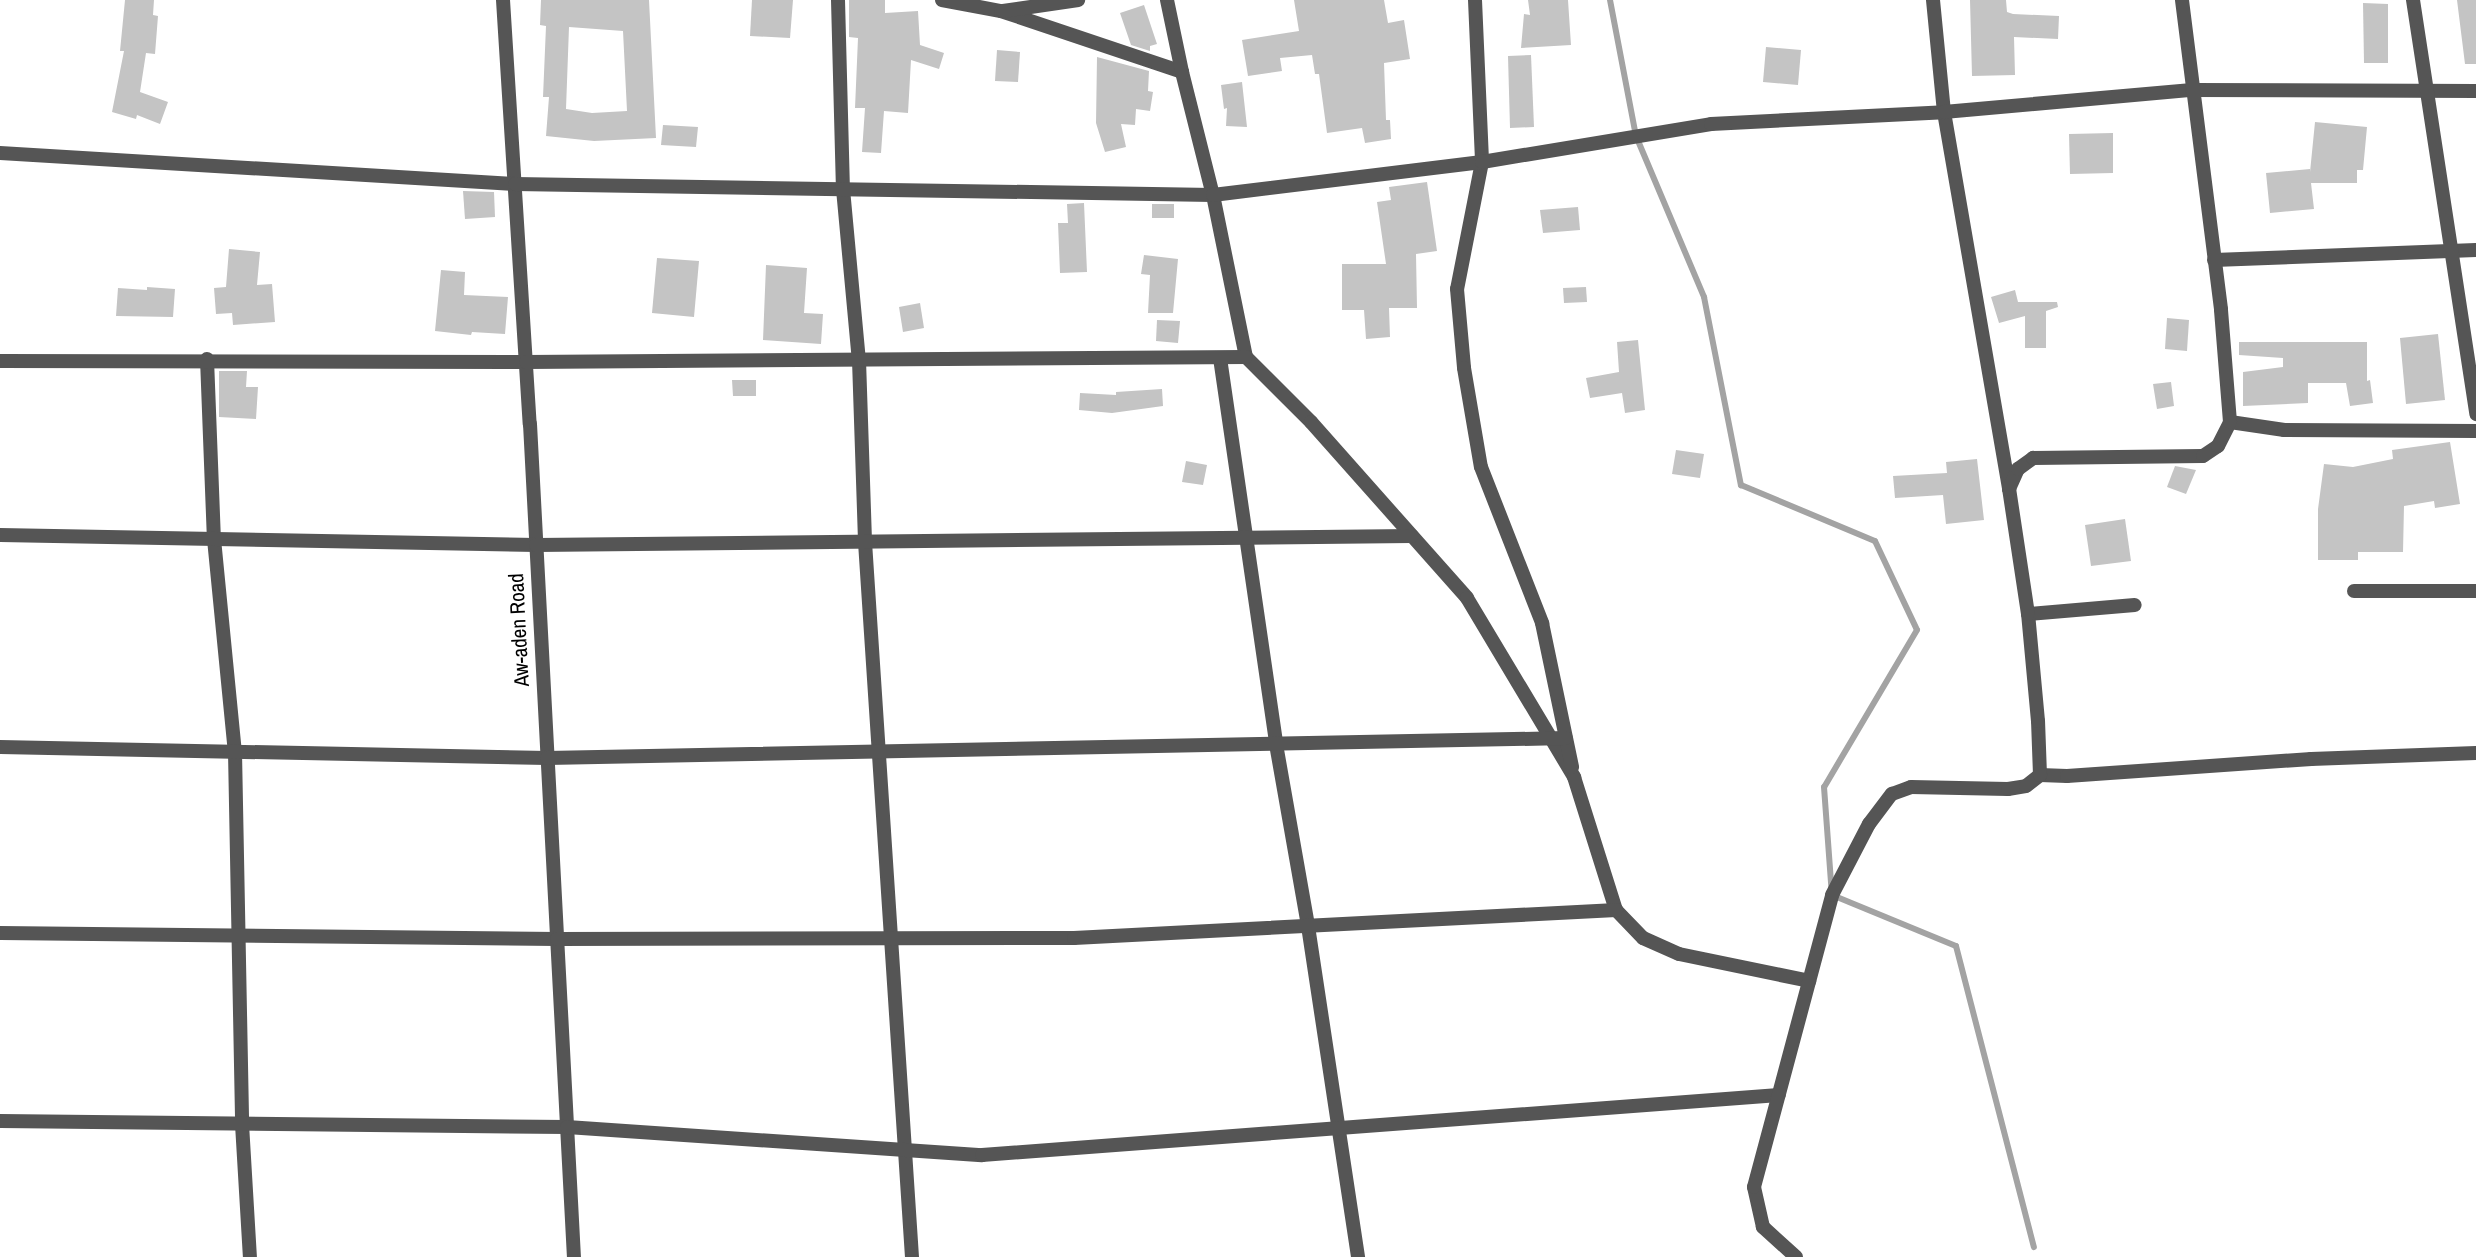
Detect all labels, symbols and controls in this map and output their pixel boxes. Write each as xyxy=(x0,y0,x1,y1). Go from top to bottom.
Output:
street label: Aw-aden Road xyxy=(503,573,535,687)

